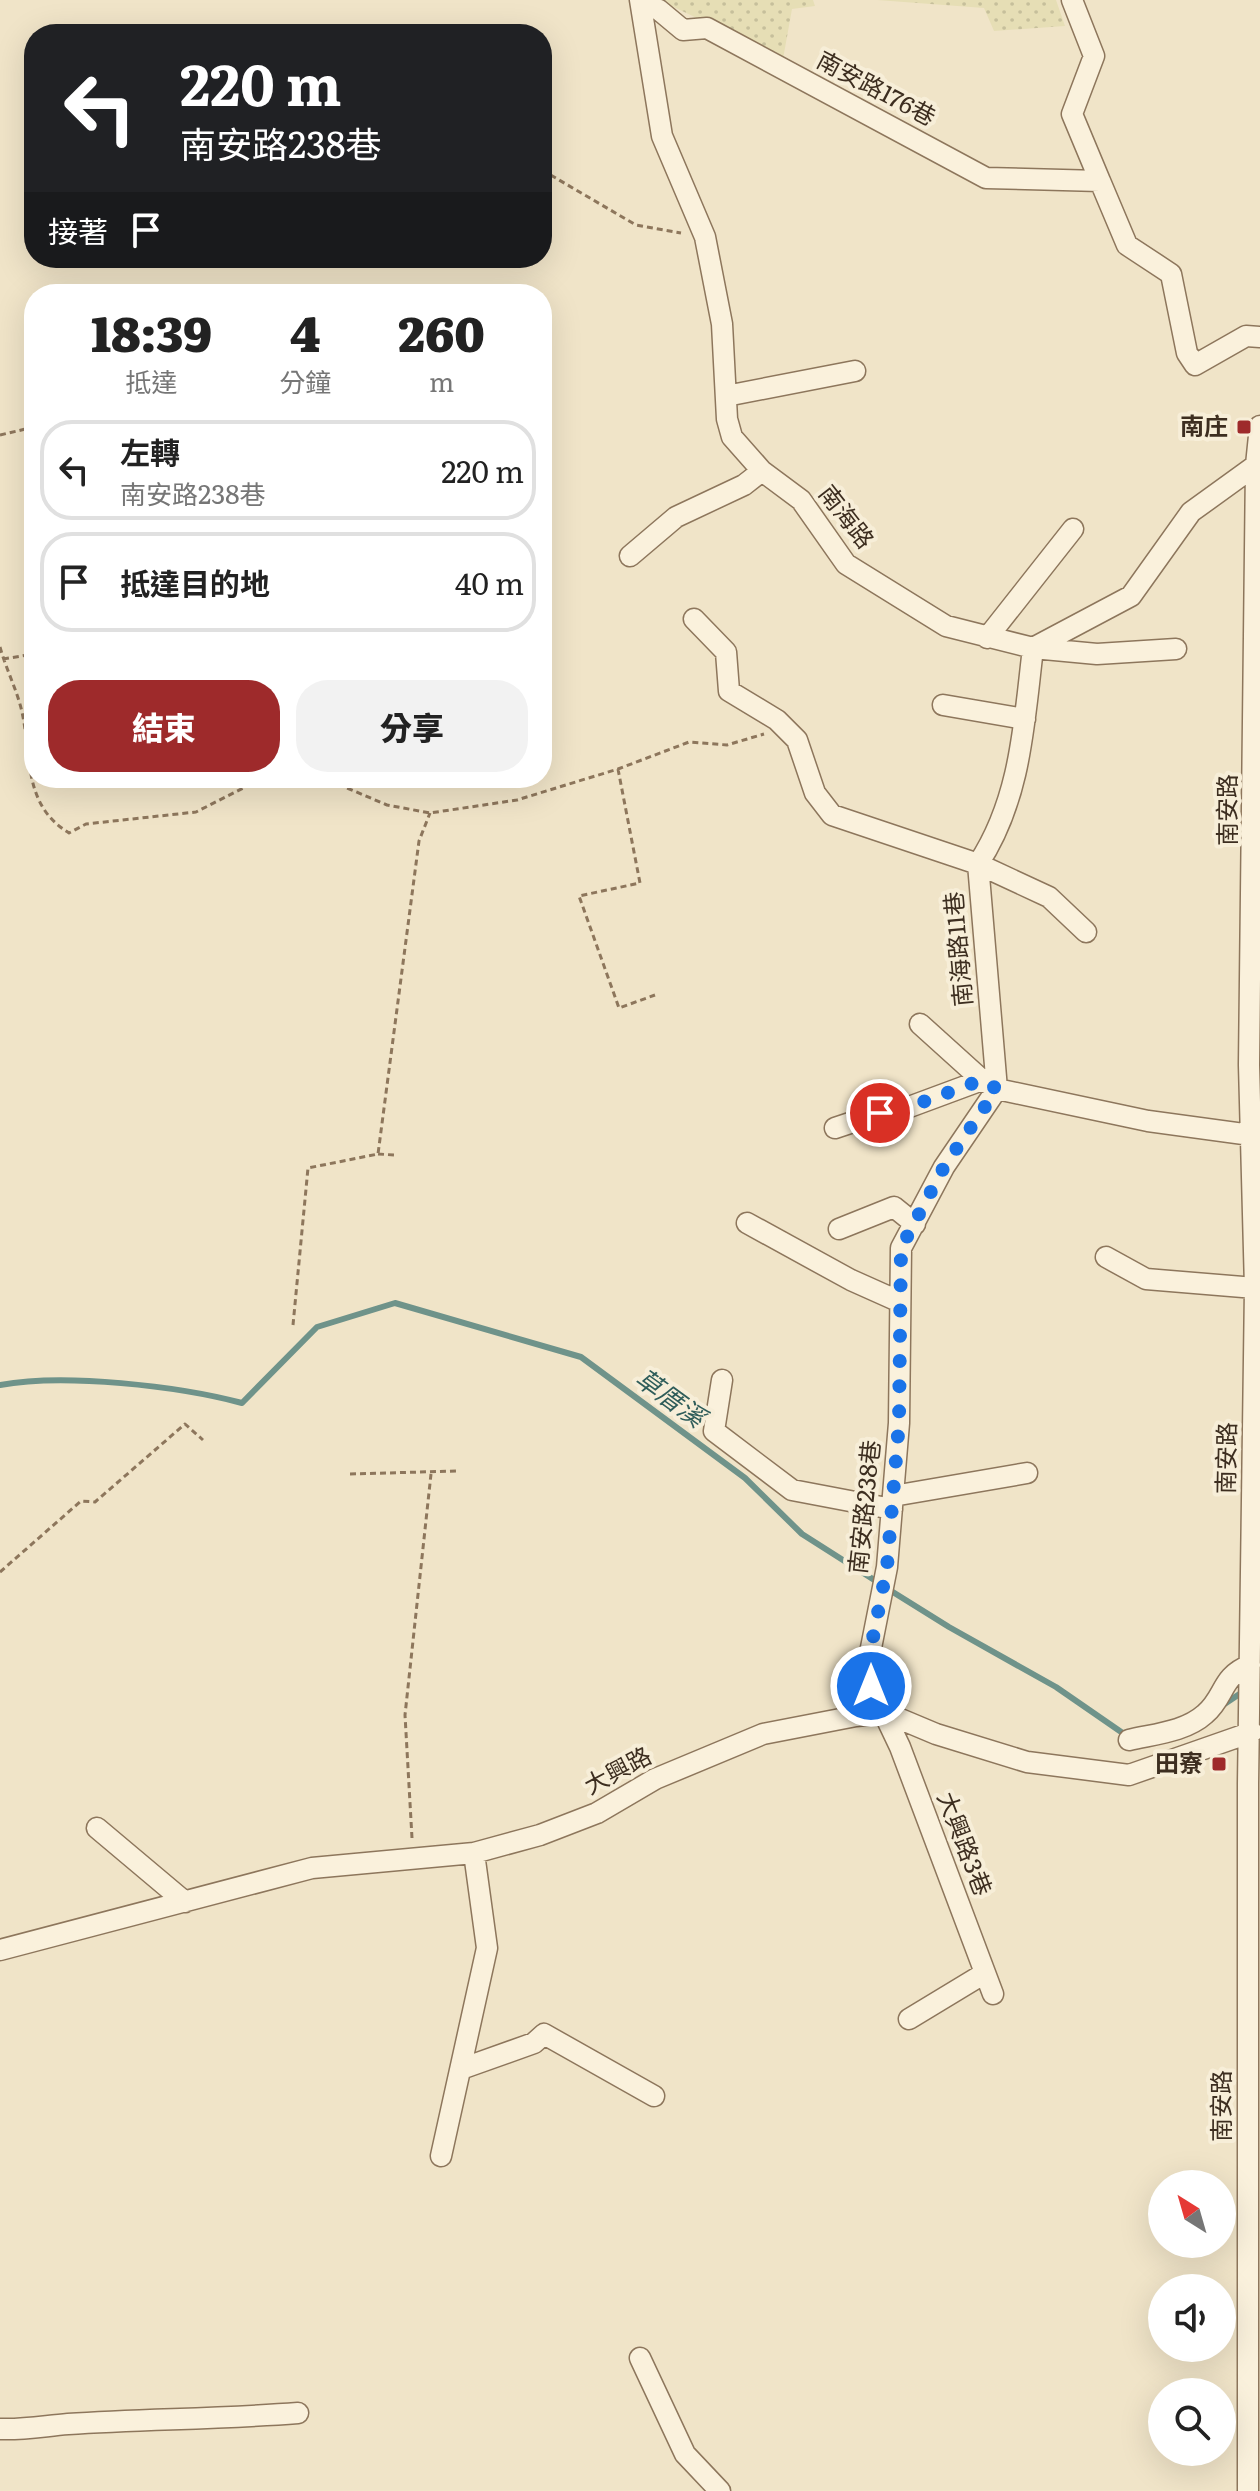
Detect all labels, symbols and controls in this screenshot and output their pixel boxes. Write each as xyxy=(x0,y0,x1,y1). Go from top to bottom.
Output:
text: 220 m xyxy=(180,40,342,123)
street label: 南安路176巷 xyxy=(812,41,943,133)
icon: left xyxy=(48,56,152,160)
text: 南安路238巷 xyxy=(180,116,382,169)
text: 接著 xyxy=(48,208,108,252)
icon: arrive xyxy=(124,208,168,252)
text: 18:39 xyxy=(91,296,212,367)
text: 4 xyxy=(290,296,320,367)
text: 260 xyxy=(398,296,485,367)
text: 抵達 xyxy=(126,361,178,400)
text: 分鐘 xyxy=(279,361,331,400)
text: m xyxy=(429,361,454,400)
place label: 南庄 xyxy=(1180,407,1228,442)
marker: 南庄 xyxy=(1235,418,1253,436)
text: 左轉 xyxy=(120,429,180,473)
icon: left xyxy=(52,448,96,492)
text: 220 m xyxy=(441,448,524,492)
text: 南安路238巷 xyxy=(120,473,266,512)
street label: 南海路 xyxy=(812,476,884,555)
icon: arrive xyxy=(52,560,96,604)
text: 抵達目的地 xyxy=(120,560,270,604)
text: 40 m xyxy=(455,560,524,604)
button: 結束 xyxy=(48,680,280,772)
button: 分享 xyxy=(296,680,528,772)
street label: 南安路 xyxy=(1208,774,1243,846)
street label: 南海路11巷 xyxy=(934,890,979,1008)
pin xyxy=(846,1079,914,1147)
icon: arrive xyxy=(858,1091,902,1135)
water label: 草厝溪 xyxy=(628,1357,718,1437)
street label: 南安路 xyxy=(1206,1422,1243,1494)
street label: 南安路238巷 xyxy=(838,1438,887,1575)
position arrow xyxy=(829,1644,913,1728)
street label: 大興路 xyxy=(577,1736,657,1801)
place label: 田寮 xyxy=(1155,1744,1203,1779)
marker: 田寮 xyxy=(1210,1755,1228,1773)
street label: 大興路3巷 xyxy=(930,1786,1002,1900)
street label: 南安路 xyxy=(1202,2070,1237,2142)
north arrow xyxy=(1148,2170,1236,2258)
map controls xyxy=(1148,2170,1236,2466)
button: sound xyxy=(1148,2274,1236,2362)
button: search xyxy=(1148,2378,1236,2466)

